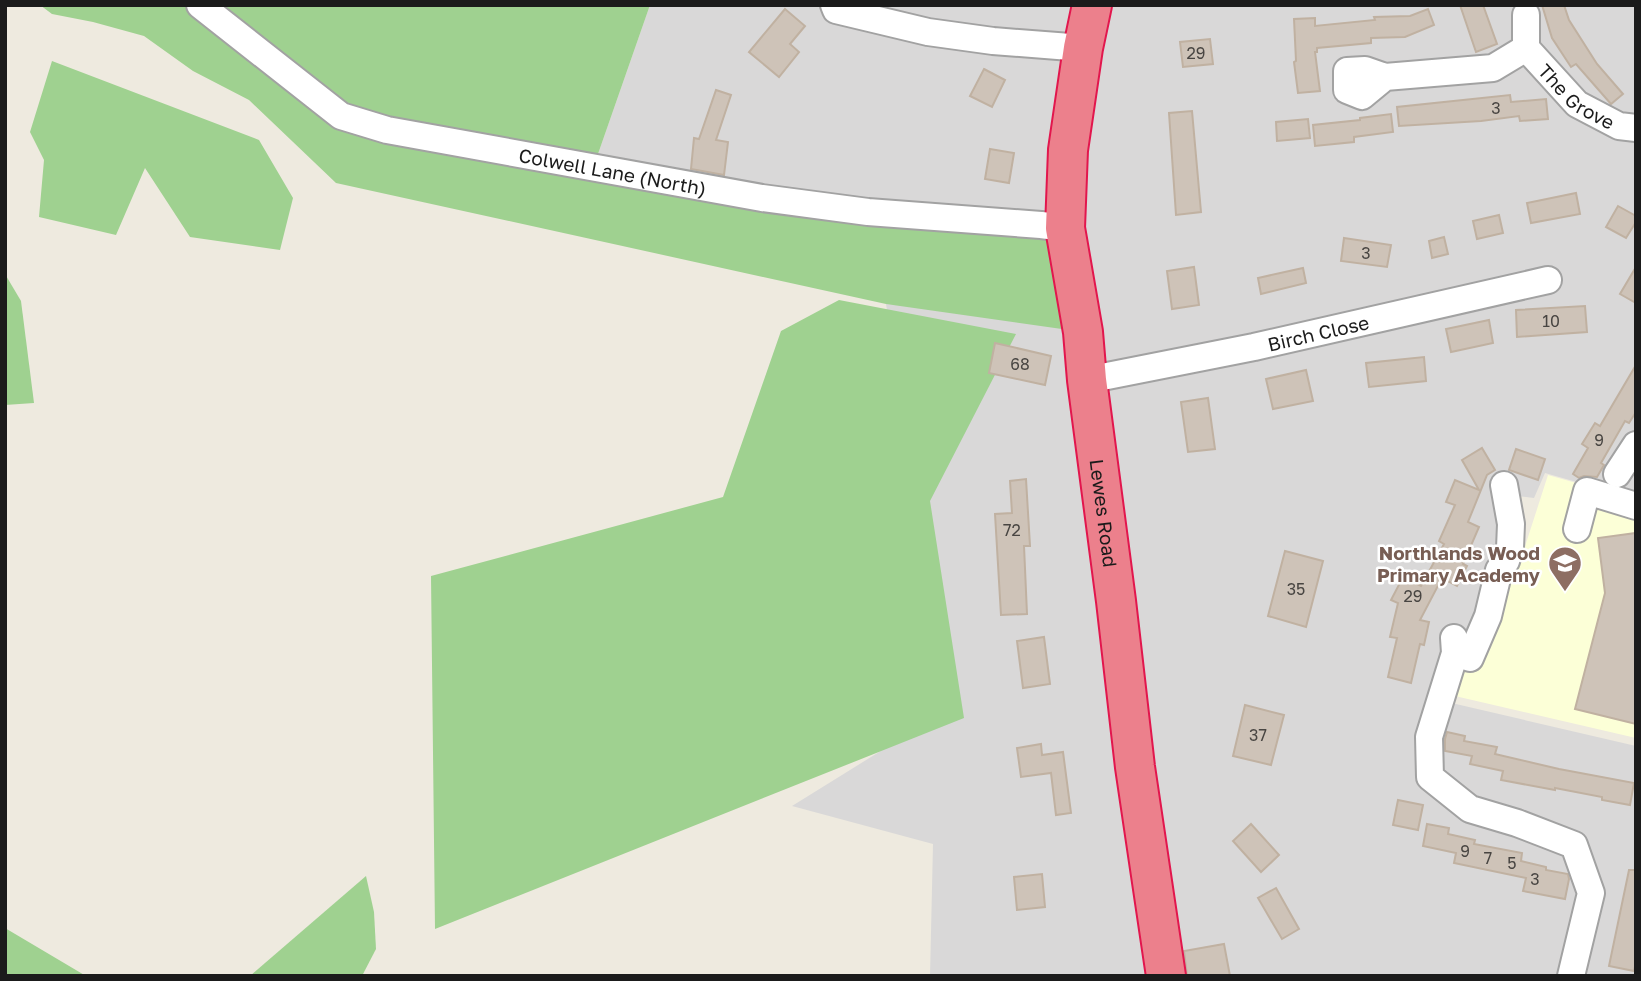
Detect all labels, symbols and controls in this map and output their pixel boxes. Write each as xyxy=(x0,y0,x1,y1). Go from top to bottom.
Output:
house number: 29 xyxy=(1187,43,1205,63)
street label: The Grove xyxy=(1534,59,1619,133)
house number: 3 xyxy=(1491,98,1501,118)
street label: Colwell Lane (North) xyxy=(517,143,708,199)
house number: 3 xyxy=(1361,243,1371,263)
street label: Birch Close xyxy=(1265,310,1371,355)
house number: 10 xyxy=(1542,311,1560,331)
house number: 68 xyxy=(1010,354,1030,374)
house number: 9 xyxy=(1594,430,1604,450)
street label: Lewes Road xyxy=(1086,457,1123,569)
house number: 72 xyxy=(1003,520,1021,540)
place label: Northlands Wood Primary Academy xyxy=(1377,541,1541,586)
school or university icon: Northlands Wood Primary Academy xyxy=(1546,544,1584,593)
house number: 35 xyxy=(1287,579,1305,599)
house number: 29 xyxy=(1404,586,1422,606)
house number: 37 xyxy=(1249,725,1267,745)
house number: 9 xyxy=(1460,841,1470,861)
house number: 7 xyxy=(1484,848,1492,868)
house number: 5 xyxy=(1507,853,1517,873)
house number: 3 xyxy=(1530,869,1540,889)

